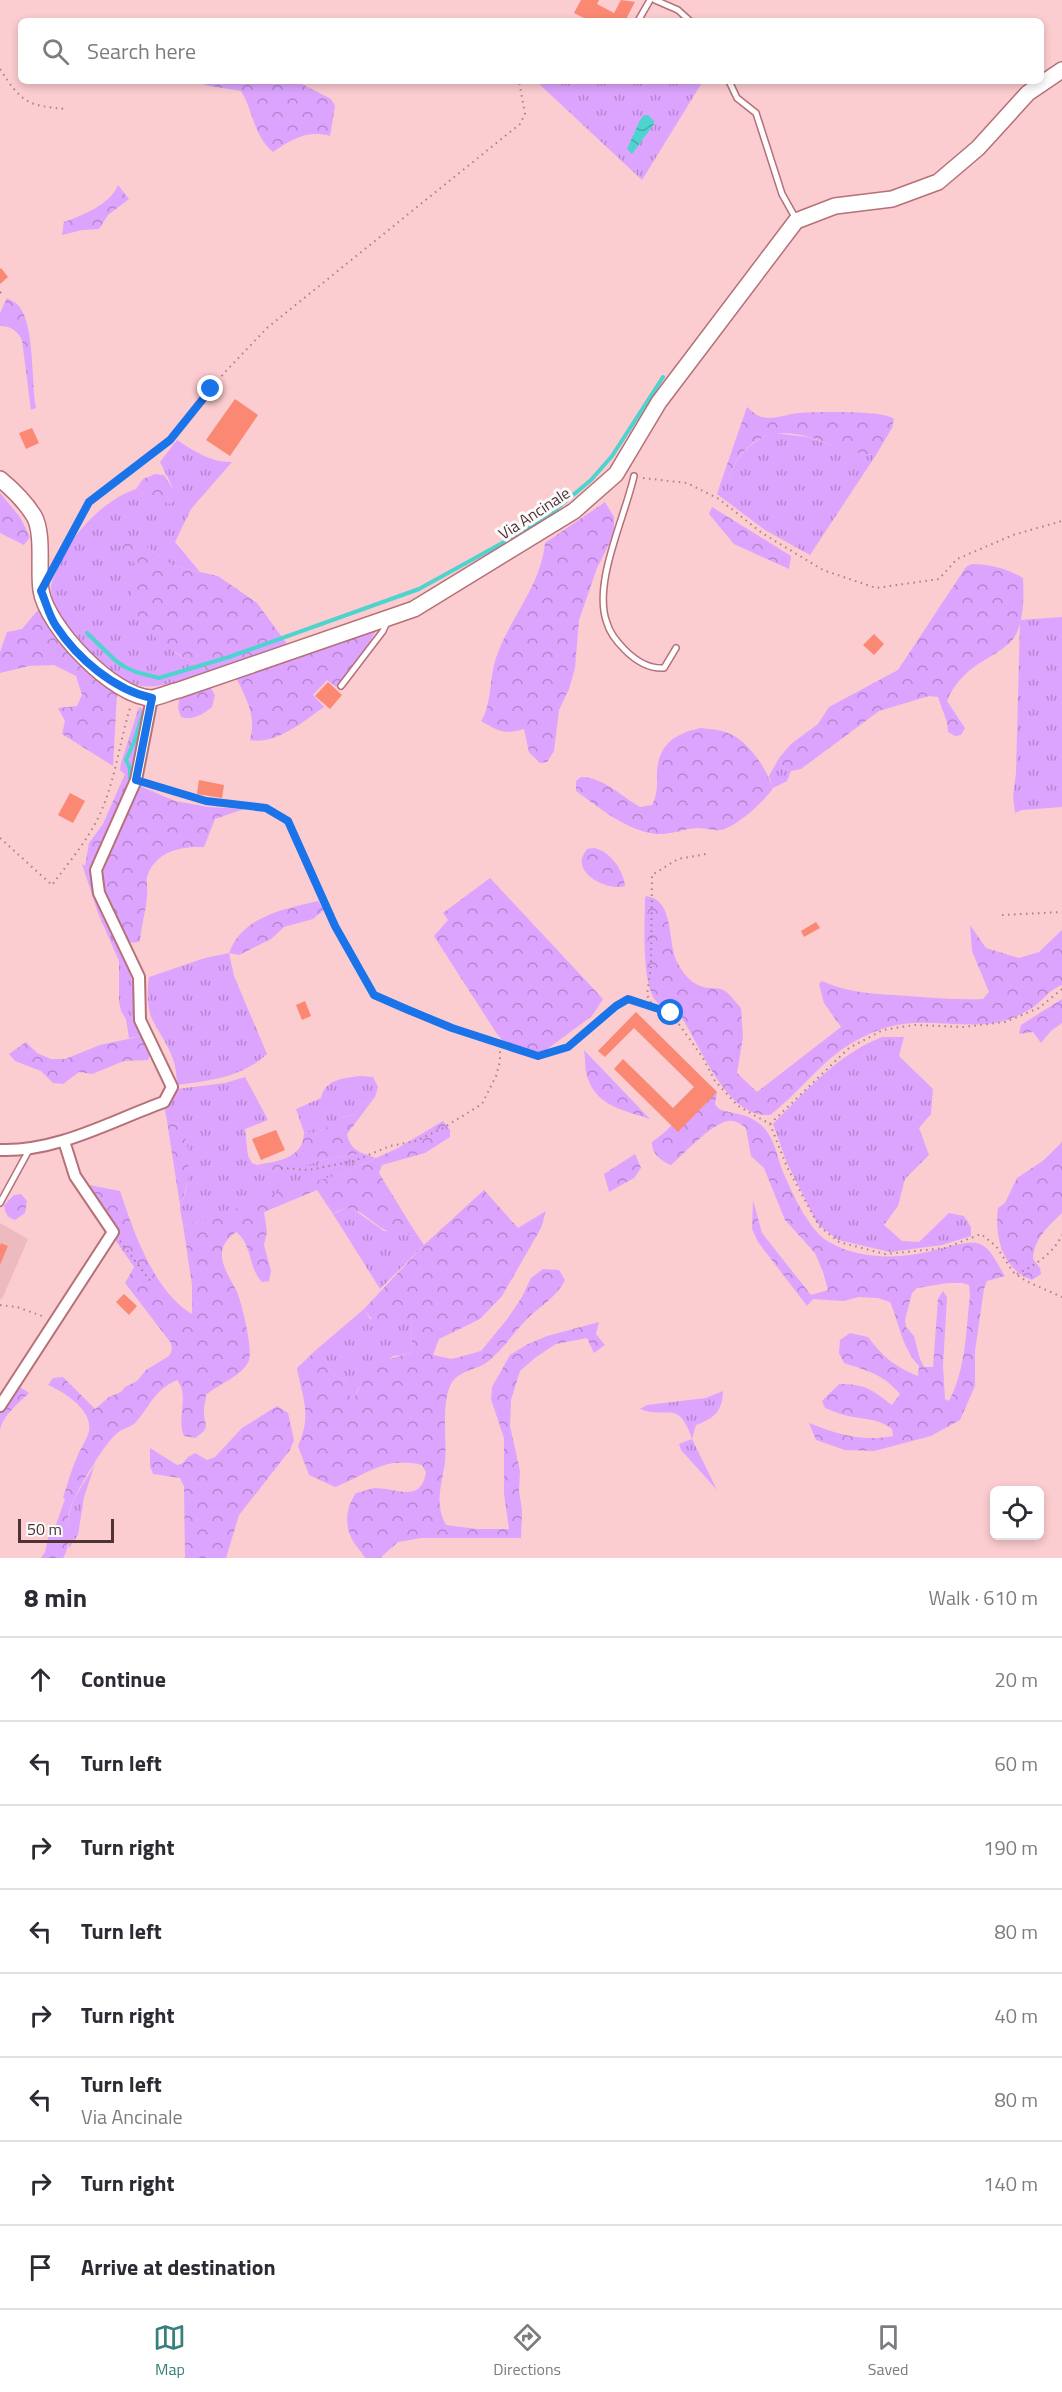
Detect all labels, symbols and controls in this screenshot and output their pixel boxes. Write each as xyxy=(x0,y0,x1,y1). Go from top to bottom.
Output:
search box xyxy=(18,18,1044,84)
text: Search here xyxy=(87,34,196,68)
icon: search xyxy=(39,35,72,68)
route end xyxy=(197,375,223,401)
street label: Via Ancinale xyxy=(493,481,575,545)
route start xyxy=(657,999,683,1025)
map controls xyxy=(990,1486,1044,1540)
button: locate xyxy=(990,1486,1044,1540)
scale bar xyxy=(18,1516,114,1544)
text: 50 m xyxy=(27,1517,62,1541)
text: 8 min xyxy=(24,1578,87,1617)
text: Walk · 610 m xyxy=(929,1582,1038,1613)
text: Continue xyxy=(81,1662,166,1696)
icon: ahead xyxy=(24,1663,57,1696)
text: 20 m xyxy=(994,1664,1038,1695)
text: Turn left xyxy=(81,1746,162,1780)
icon: left xyxy=(24,1747,57,1780)
text: 60 m xyxy=(994,1748,1038,1779)
text: Turn right xyxy=(81,1830,175,1864)
icon: right xyxy=(24,1831,57,1864)
text: 190 m xyxy=(983,1832,1038,1863)
text: Turn left xyxy=(81,1914,162,1948)
icon: left xyxy=(24,1915,57,1948)
text: 80 m xyxy=(994,1916,1038,1947)
text: Turn right xyxy=(81,1998,175,2032)
icon: right xyxy=(24,1999,57,2032)
text: 40 m xyxy=(994,2000,1038,2031)
text: Turn left xyxy=(81,2067,162,2101)
icon: left xyxy=(24,2083,57,2116)
text: 80 m xyxy=(994,2084,1038,2115)
text: Via Ancinale xyxy=(81,2101,183,2132)
text: Turn right xyxy=(81,2166,175,2200)
icon: right xyxy=(24,2167,57,2200)
text: 140 m xyxy=(983,2168,1038,2199)
text: Arrive at destination xyxy=(81,2250,276,2284)
icon: arrive xyxy=(24,2251,57,2284)
tab: Map xyxy=(153,2321,186,2381)
tab: Directions xyxy=(493,2321,561,2381)
tab: Saved xyxy=(868,2321,909,2381)

